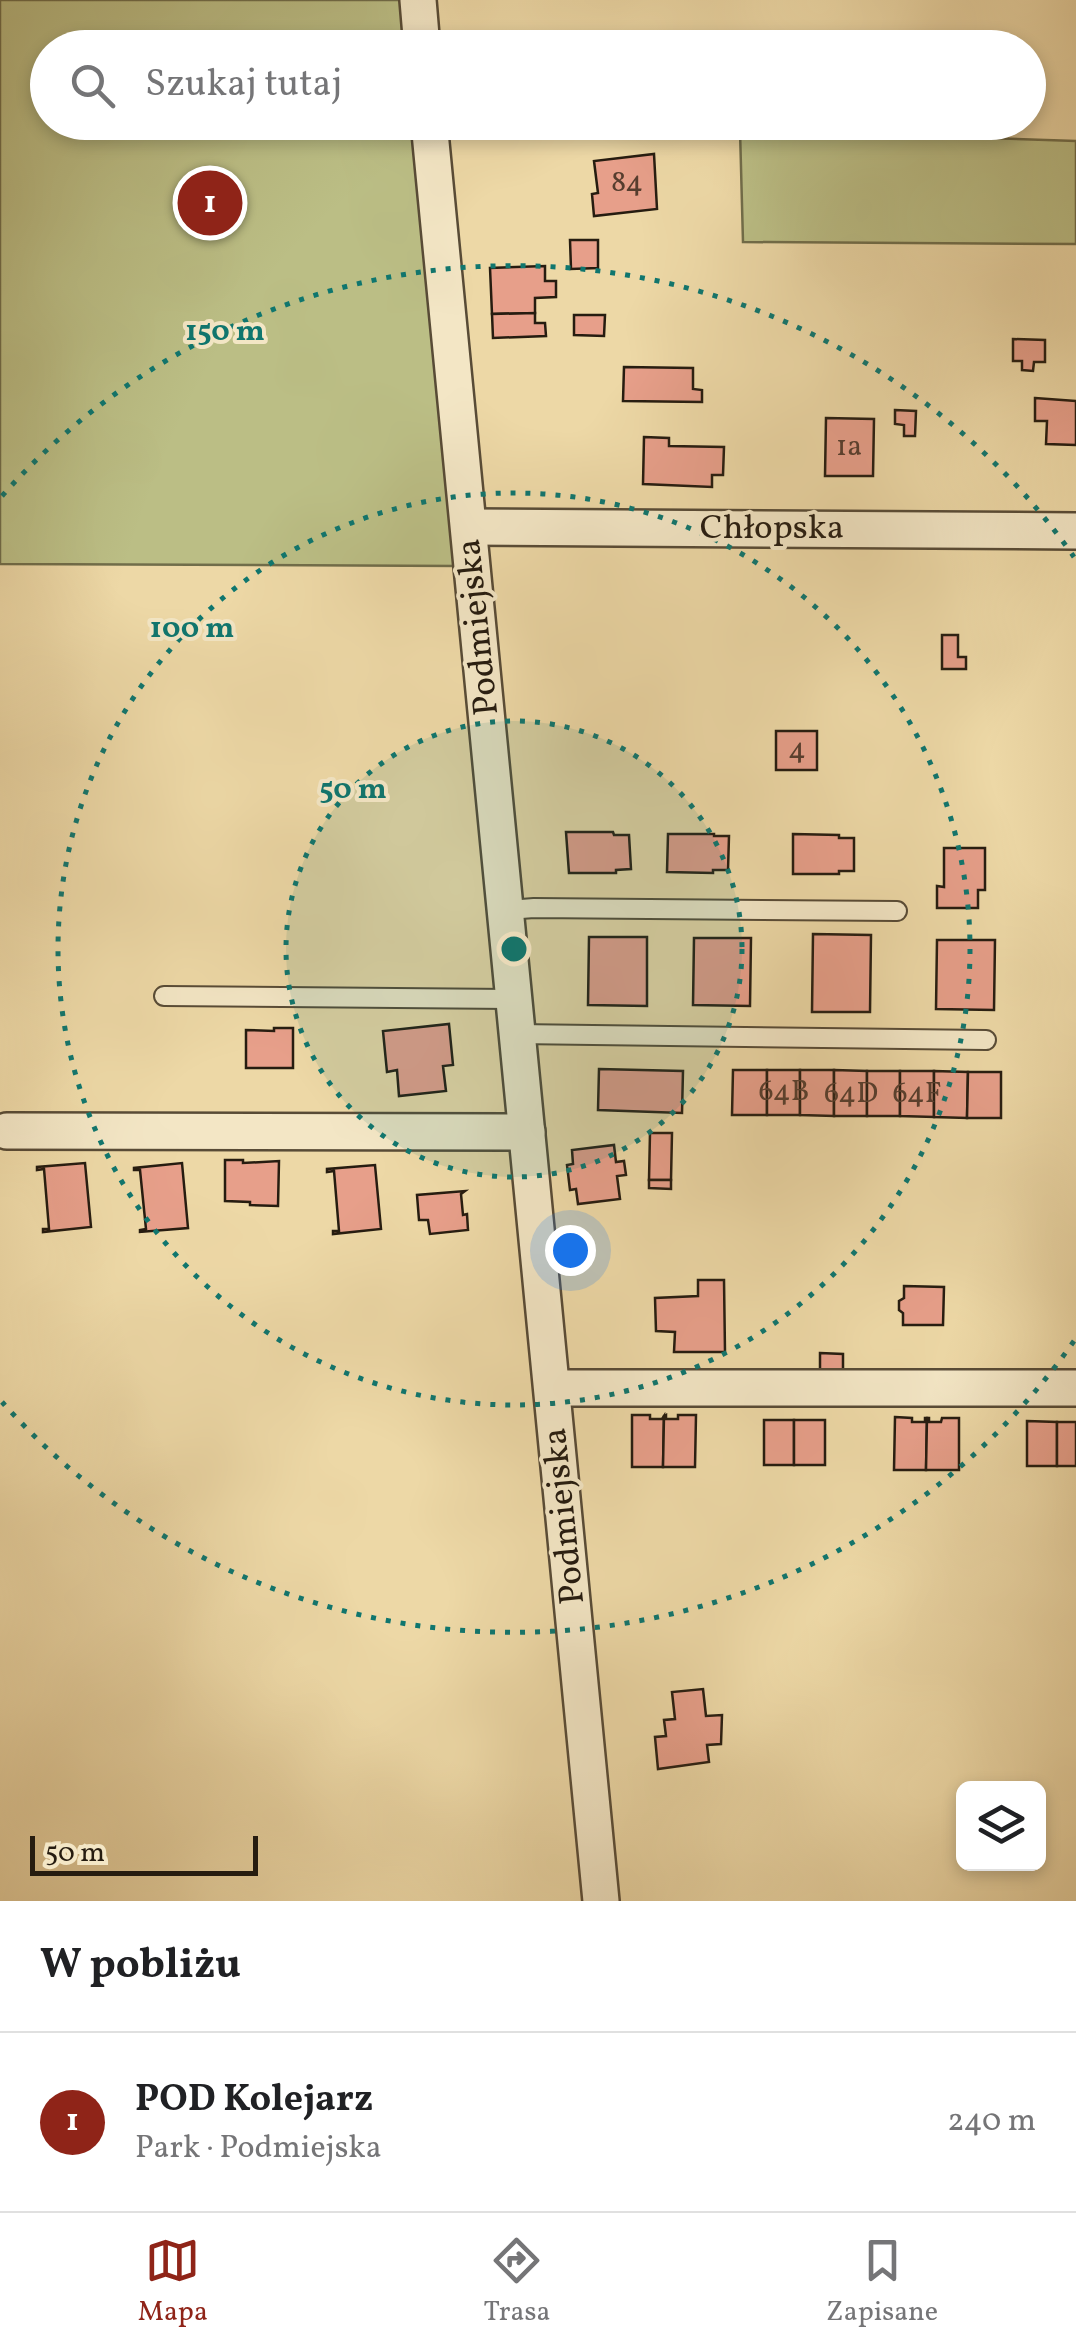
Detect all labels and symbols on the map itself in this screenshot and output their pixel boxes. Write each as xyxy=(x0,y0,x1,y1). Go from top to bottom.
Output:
house number: 84 xyxy=(611,162,643,204)
pin: 1 xyxy=(178,166,242,240)
text: 150 m xyxy=(185,311,265,353)
house number: 1a xyxy=(836,426,862,468)
street label: Chłopska xyxy=(700,505,844,553)
street label: Podmiejska xyxy=(446,536,512,718)
text: 100 m xyxy=(150,608,234,650)
house number: 4 xyxy=(788,729,806,771)
text: 50 m xyxy=(319,769,387,811)
centre of rings xyxy=(496,931,532,967)
house number: 64B xyxy=(759,1071,809,1113)
house number: 64D xyxy=(824,1073,878,1115)
house number: 64F xyxy=(892,1073,942,1115)
your location xyxy=(545,1225,596,1276)
street label: Podmiejska xyxy=(532,1425,598,1607)
scale bar xyxy=(30,1831,258,1876)

